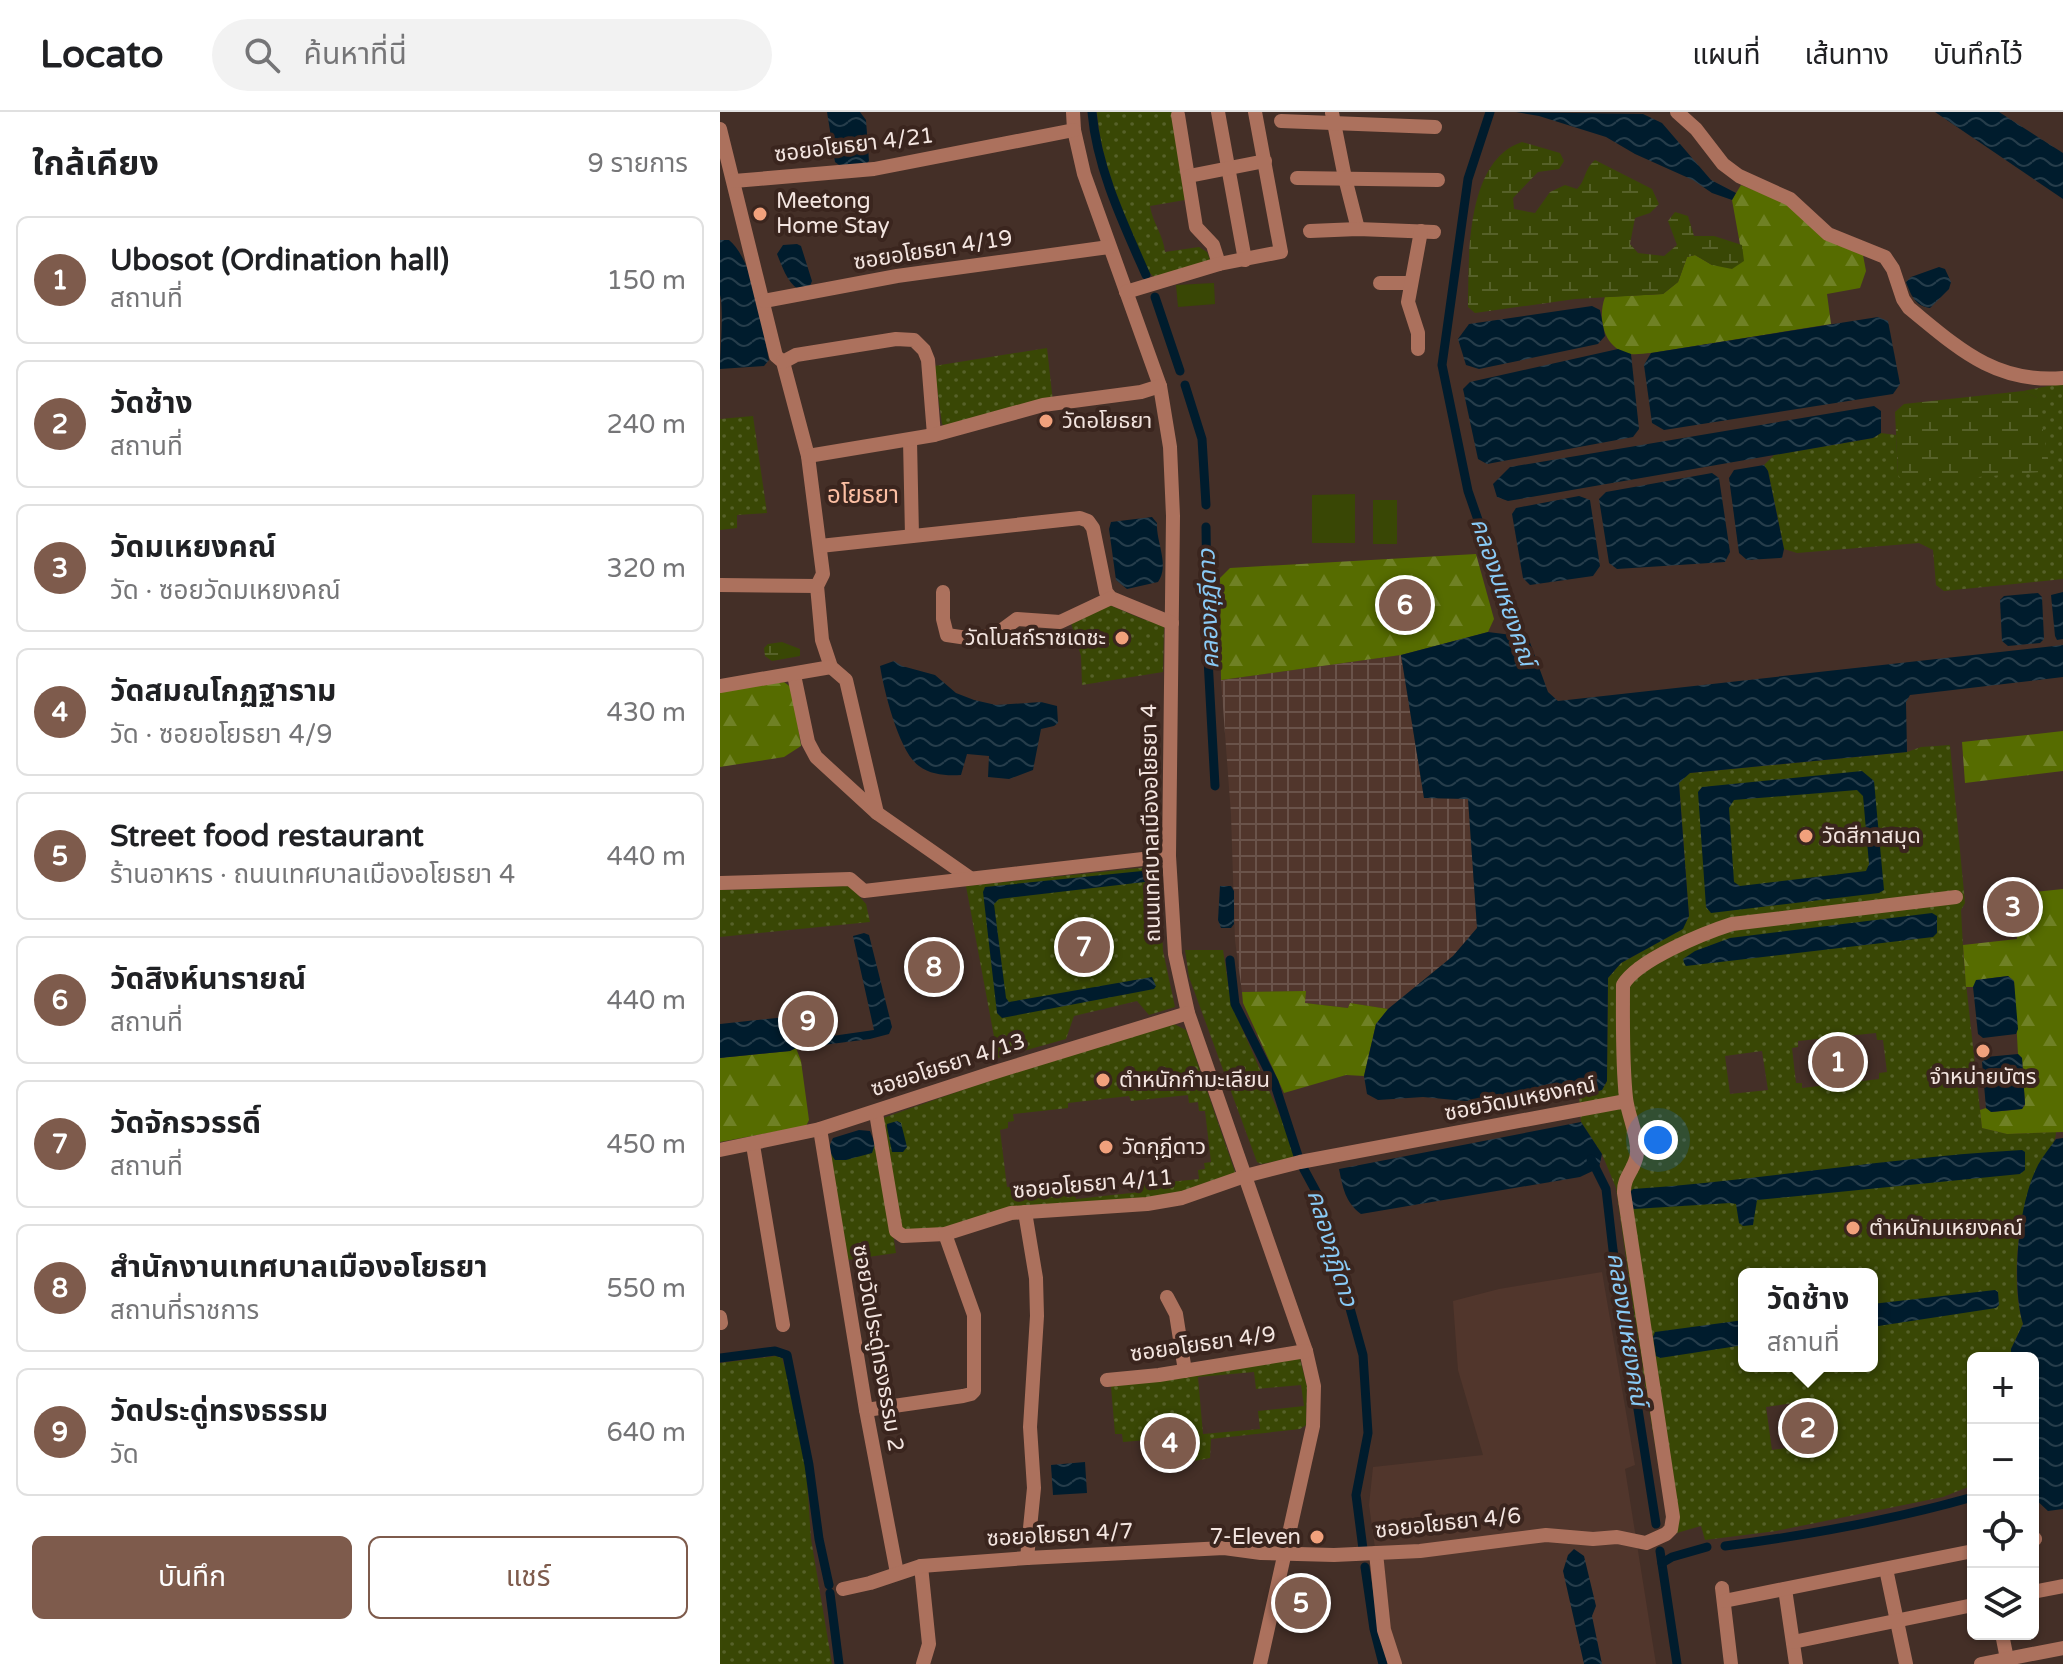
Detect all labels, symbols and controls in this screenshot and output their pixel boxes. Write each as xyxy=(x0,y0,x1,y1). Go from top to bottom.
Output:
search box xyxy=(212,19,772,91)
text: Locato xyxy=(40,32,164,78)
icon: search xyxy=(240,33,284,77)
text: ค้นหาที่นี่ xyxy=(304,36,407,73)
text: แผนที่ xyxy=(1692,38,1760,72)
text: เส้นทาง xyxy=(1804,38,1889,72)
text: บันทึกไว้ xyxy=(1933,38,2023,72)
street label: ซอยอโยธยา 4/21 xyxy=(773,122,935,168)
text: ใกล้เคียง xyxy=(32,144,159,185)
text: 9 รายการ xyxy=(587,148,688,179)
place label: Meetong Home Stay xyxy=(776,188,890,239)
marker: Meetong Home Stay xyxy=(751,205,769,223)
street label: ซอยอโยธยา 4/19 xyxy=(852,225,1014,275)
text: Ubosot (Ordination hall) xyxy=(110,242,449,279)
text: 1 xyxy=(52,265,68,296)
text: 150 m xyxy=(606,265,686,296)
text: สถานที่ xyxy=(110,283,183,314)
text: วัดช้าง xyxy=(110,385,193,422)
place label: วัดอโยธยา xyxy=(1062,408,1152,434)
text: 2 xyxy=(52,409,68,440)
text: 240 m xyxy=(606,409,686,440)
marker: วัดอโยธยา xyxy=(1037,412,1055,430)
text: สถานที่ xyxy=(110,431,183,462)
district label: อโยธยา xyxy=(827,481,899,510)
water label: คลองมเหยงคณ์ xyxy=(1464,514,1543,674)
text: วัดมเหยงคณ์ xyxy=(110,529,276,566)
water label: คลองกุฎีดาว xyxy=(1192,547,1226,670)
text: 3 xyxy=(52,553,68,584)
text: 320 m xyxy=(606,553,686,584)
text: วัด · ซอยวัดมเหยงคณ์ xyxy=(110,575,341,606)
pin: 6 xyxy=(1379,575,1431,635)
place label: วัดโบสถ์ราชเดชะ xyxy=(965,625,1106,651)
marker: วัดโบสถ์ราชเดชะ xyxy=(1113,629,1131,647)
text: วัดสมณโกฏฐาราม xyxy=(110,673,336,710)
text: 4 xyxy=(52,697,68,728)
text: 430 m xyxy=(606,697,686,728)
street label: ถนนเทศบาลเมืองอโยธยา 4 xyxy=(1136,703,1166,942)
text: วัด · ซอยอโยธยา 4/9 xyxy=(110,719,333,750)
text: Street food restaurant xyxy=(110,818,424,855)
place label: วัดสีกาสมุด xyxy=(1822,823,1921,849)
marker: วัดสีกาสมุด xyxy=(1797,827,1815,845)
text: 5 xyxy=(52,841,68,872)
text: 440 m xyxy=(606,841,686,872)
text: ร้านอาหาร · ถนนเทศบาลเมืองอโยธยา 4 xyxy=(110,859,515,890)
pin: 3 xyxy=(1987,877,2039,937)
pin: 7 xyxy=(1058,917,1110,977)
pin: 8 xyxy=(908,937,960,997)
text: วัดสิงห์นารายณ์ xyxy=(110,961,306,998)
text: 6 xyxy=(52,985,68,1016)
text: 440 m xyxy=(606,985,686,1016)
pin: 9 xyxy=(782,991,834,1051)
text: สถานที่ xyxy=(110,1007,183,1038)
street label: ซอยอโยธยา 4/13 xyxy=(868,1028,1028,1102)
pin: 1 xyxy=(1812,1032,1864,1092)
marker: จำหน่ายบัตร xyxy=(1974,1042,1992,1060)
place label: จำหน่ายบัตร xyxy=(1929,1064,2037,1090)
place label: ตำหนักกำมะเลียน xyxy=(1119,1067,1270,1093)
marker: ตำหนักกำมะเลียน xyxy=(1094,1071,1112,1089)
street label: ซอยวัดมเหยงคณ์ xyxy=(1442,1072,1598,1126)
text: วัดจักรวรรดิ์ xyxy=(110,1105,261,1142)
your location xyxy=(1638,1120,1678,1160)
text: 7 xyxy=(52,1129,68,1160)
text: 450 m xyxy=(606,1129,686,1160)
place label: วัดกุฎีดาว xyxy=(1122,1134,1206,1160)
marker: วัดกุฎีดาว xyxy=(1097,1138,1115,1156)
text: สถานที่ xyxy=(110,1151,183,1182)
street label: ซอยอโยธยา 4/11 xyxy=(1012,1164,1174,1204)
water label: คลองกุฎีดาว xyxy=(1301,1186,1364,1311)
place label: ตำหนักมเหยงคณ์ xyxy=(1869,1215,2023,1241)
marker: ตำหนักมเหยงคณ์ xyxy=(1844,1219,1862,1237)
street label: ซอยวัดประดู่ทรงธรรม 2 xyxy=(847,1242,909,1454)
text: สำนักงานเทศบาลเมืองอโยธยา xyxy=(110,1249,488,1286)
water label: คลองมเหยงคณ์ xyxy=(1601,1250,1654,1412)
popup xyxy=(1738,1268,1878,1372)
text: 8 xyxy=(52,1273,68,1304)
text: 550 m xyxy=(606,1273,686,1304)
text: วัดช้าง xyxy=(1767,1281,1849,1318)
text: สถานที่ราชการ xyxy=(110,1295,259,1326)
street label: ซอยอโยธยา 4/9 xyxy=(1128,1321,1278,1367)
text: สถานที่ xyxy=(1767,1327,1840,1358)
map controls xyxy=(1967,1352,2039,1640)
button: + xyxy=(1967,1352,2039,1424)
text: วัดประดู่ทรงธรรม xyxy=(110,1393,328,1430)
pin: 2 xyxy=(1782,1398,1834,1458)
pin: 4 xyxy=(1144,1413,1196,1473)
text: 9 xyxy=(52,1417,68,1448)
text: 640 m xyxy=(606,1417,686,1448)
button: − xyxy=(1967,1424,2039,1496)
text: วัด xyxy=(110,1439,139,1470)
button: locate xyxy=(1967,1496,2039,1568)
street label: ซอยอโยธยา 4/6 xyxy=(1374,1502,1522,1544)
street label: ซอยอโยธยา 4/7 xyxy=(986,1518,1134,1552)
place label: 7-Eleven xyxy=(1209,1524,1301,1550)
marker: 7-Eleven xyxy=(1308,1528,1326,1546)
button: บันทึก xyxy=(32,1536,352,1619)
button: แชร์ xyxy=(368,1536,688,1619)
button: layers xyxy=(1967,1568,2039,1640)
pin: 5 xyxy=(1275,1573,1327,1633)

